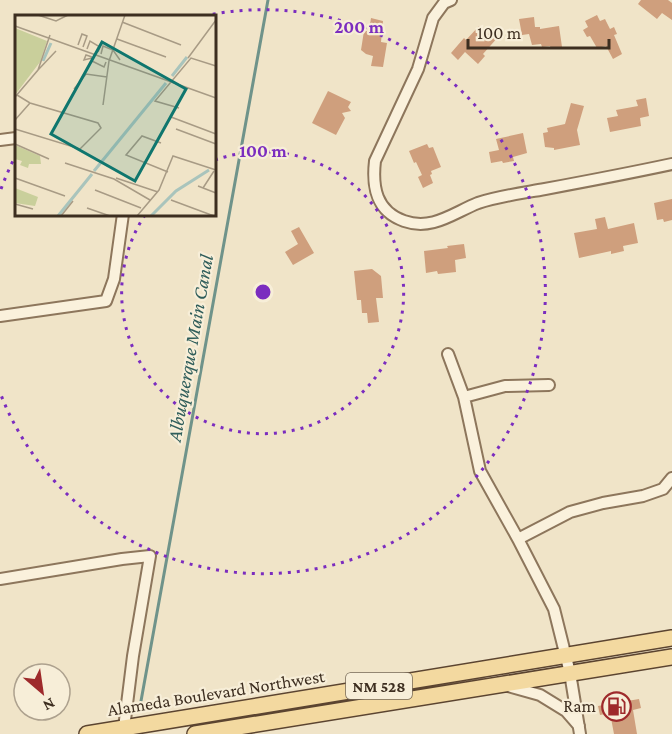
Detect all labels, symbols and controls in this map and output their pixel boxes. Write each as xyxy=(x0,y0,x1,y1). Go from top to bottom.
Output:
scale bar xyxy=(468,12,609,50)
inset map xyxy=(15,15,216,216)
text: 200 m xyxy=(334,17,385,37)
text: 100 m xyxy=(477,23,522,43)
text: 100 m xyxy=(239,141,287,161)
water label: Albuquerque Main Canal xyxy=(163,252,218,444)
centre of rings xyxy=(253,282,273,302)
north arrow xyxy=(12,662,72,722)
street label: Alameda Boulevard Northwest xyxy=(106,666,327,720)
road number: NM 528 xyxy=(346,673,412,699)
fuel station icon: Ram xyxy=(601,690,633,722)
text: N xyxy=(40,695,58,715)
place label: Ram xyxy=(563,696,597,716)

